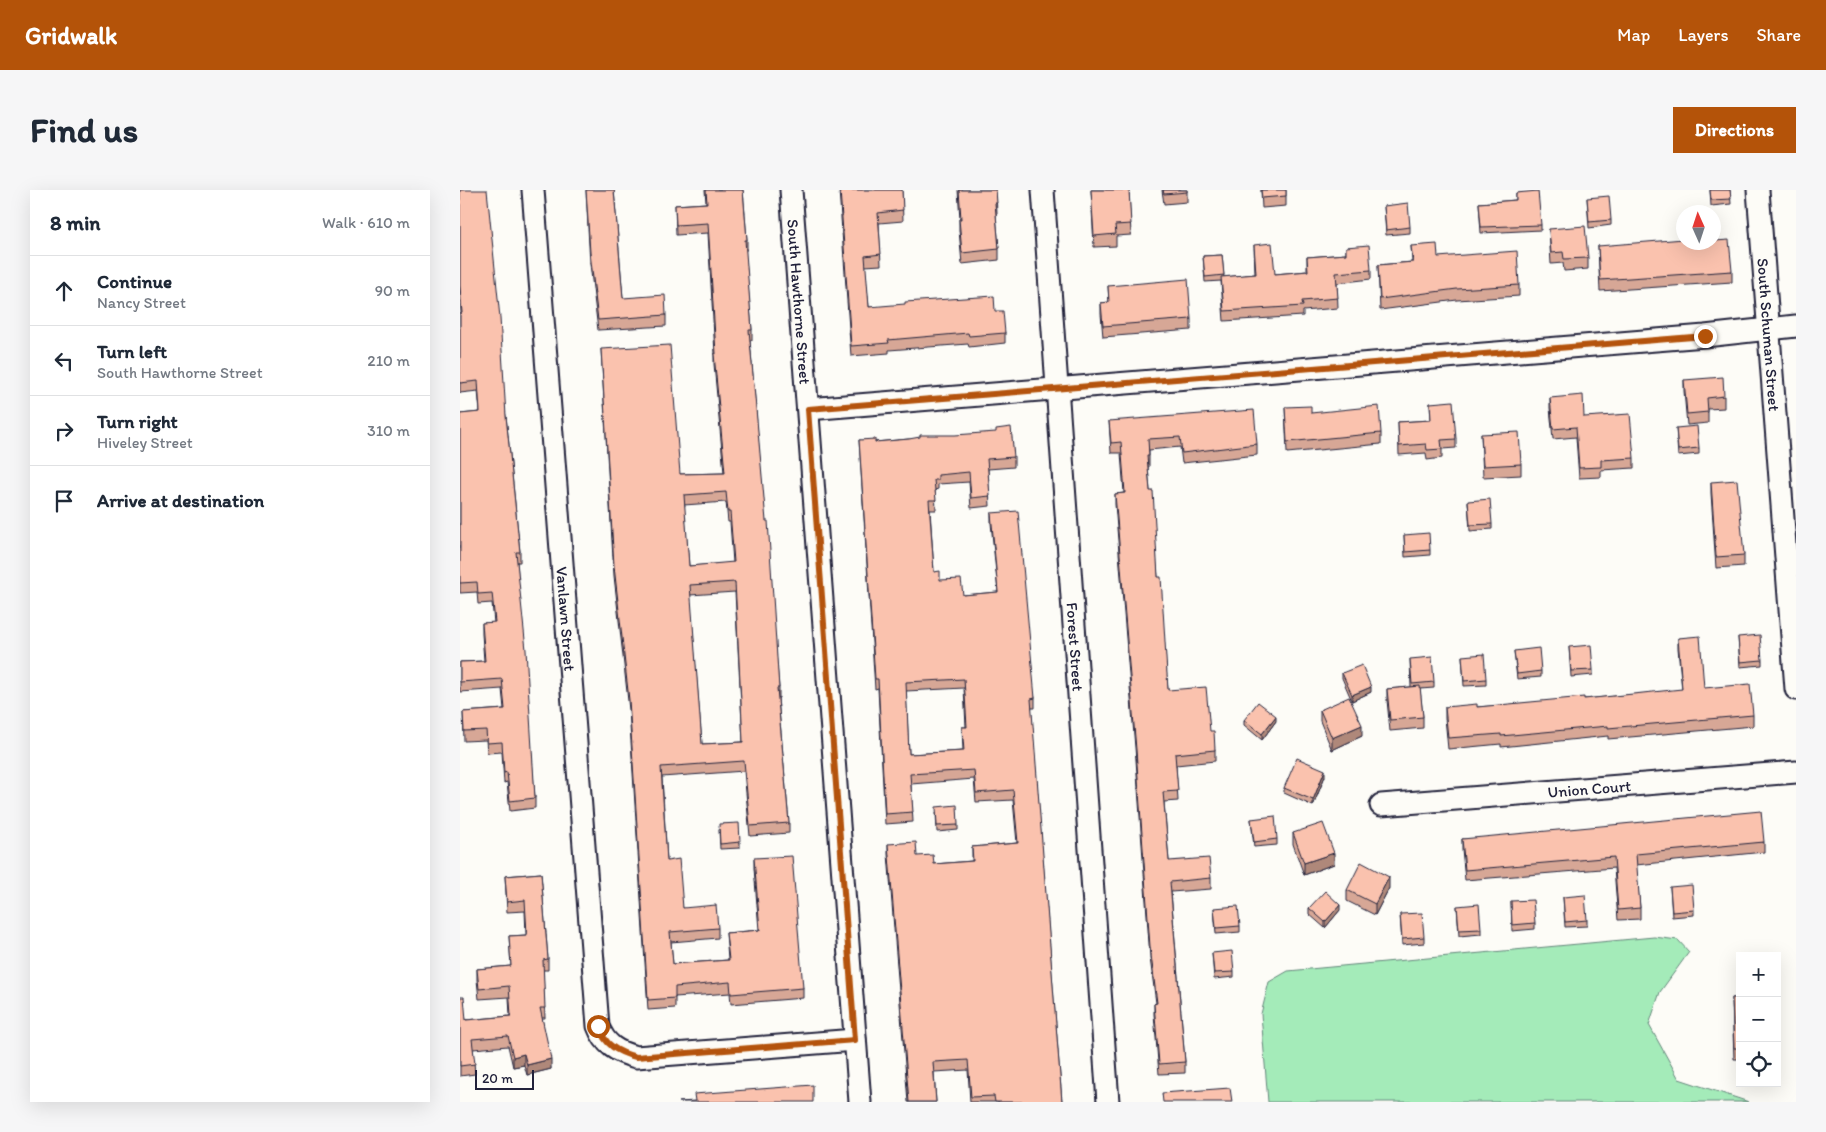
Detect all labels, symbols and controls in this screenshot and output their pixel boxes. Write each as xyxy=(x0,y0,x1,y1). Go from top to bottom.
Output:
text: Gridwalk xyxy=(25,21,117,50)
text: Map xyxy=(1617,24,1650,46)
text: Layers xyxy=(1678,24,1728,46)
text: Share xyxy=(1756,24,1801,46)
button: Directions xyxy=(1673,107,1796,153)
text: Find us xyxy=(30,109,138,151)
north arrow xyxy=(1676,205,1721,250)
text: 8 min xyxy=(50,210,100,235)
text: Walk · 610 m xyxy=(322,213,410,232)
street label: South Hawthorne Street xyxy=(784,218,815,385)
street label: South Schuman Street xyxy=(1754,257,1784,412)
text: Continue xyxy=(97,270,172,293)
icon: ahead xyxy=(50,277,78,305)
text: 90 m xyxy=(375,281,410,300)
text: Nancy Street xyxy=(97,293,186,312)
route end xyxy=(1694,325,1717,348)
text: Turn left xyxy=(97,340,167,363)
icon: left xyxy=(50,347,78,375)
text: 210 m xyxy=(367,351,410,370)
text: South Hawthorne Street xyxy=(97,363,263,382)
text: Turn right xyxy=(97,410,178,433)
icon: right xyxy=(50,417,78,445)
text: 310 m xyxy=(367,421,410,440)
text: Hiveley Street xyxy=(97,433,193,452)
icon: arrive xyxy=(50,487,78,515)
text: Arrive at destination xyxy=(97,489,264,512)
street label: Vanlawn Street xyxy=(553,566,580,672)
street label: Forest Street xyxy=(1063,602,1088,692)
street label: Union Court xyxy=(1547,776,1632,801)
map controls xyxy=(1736,952,1781,1087)
button: + xyxy=(1736,952,1781,997)
button: − xyxy=(1736,997,1781,1042)
route start xyxy=(587,1015,610,1038)
button: locate xyxy=(1736,1042,1781,1087)
scale bar xyxy=(475,1067,534,1090)
text: 20 m xyxy=(482,1070,513,1087)

